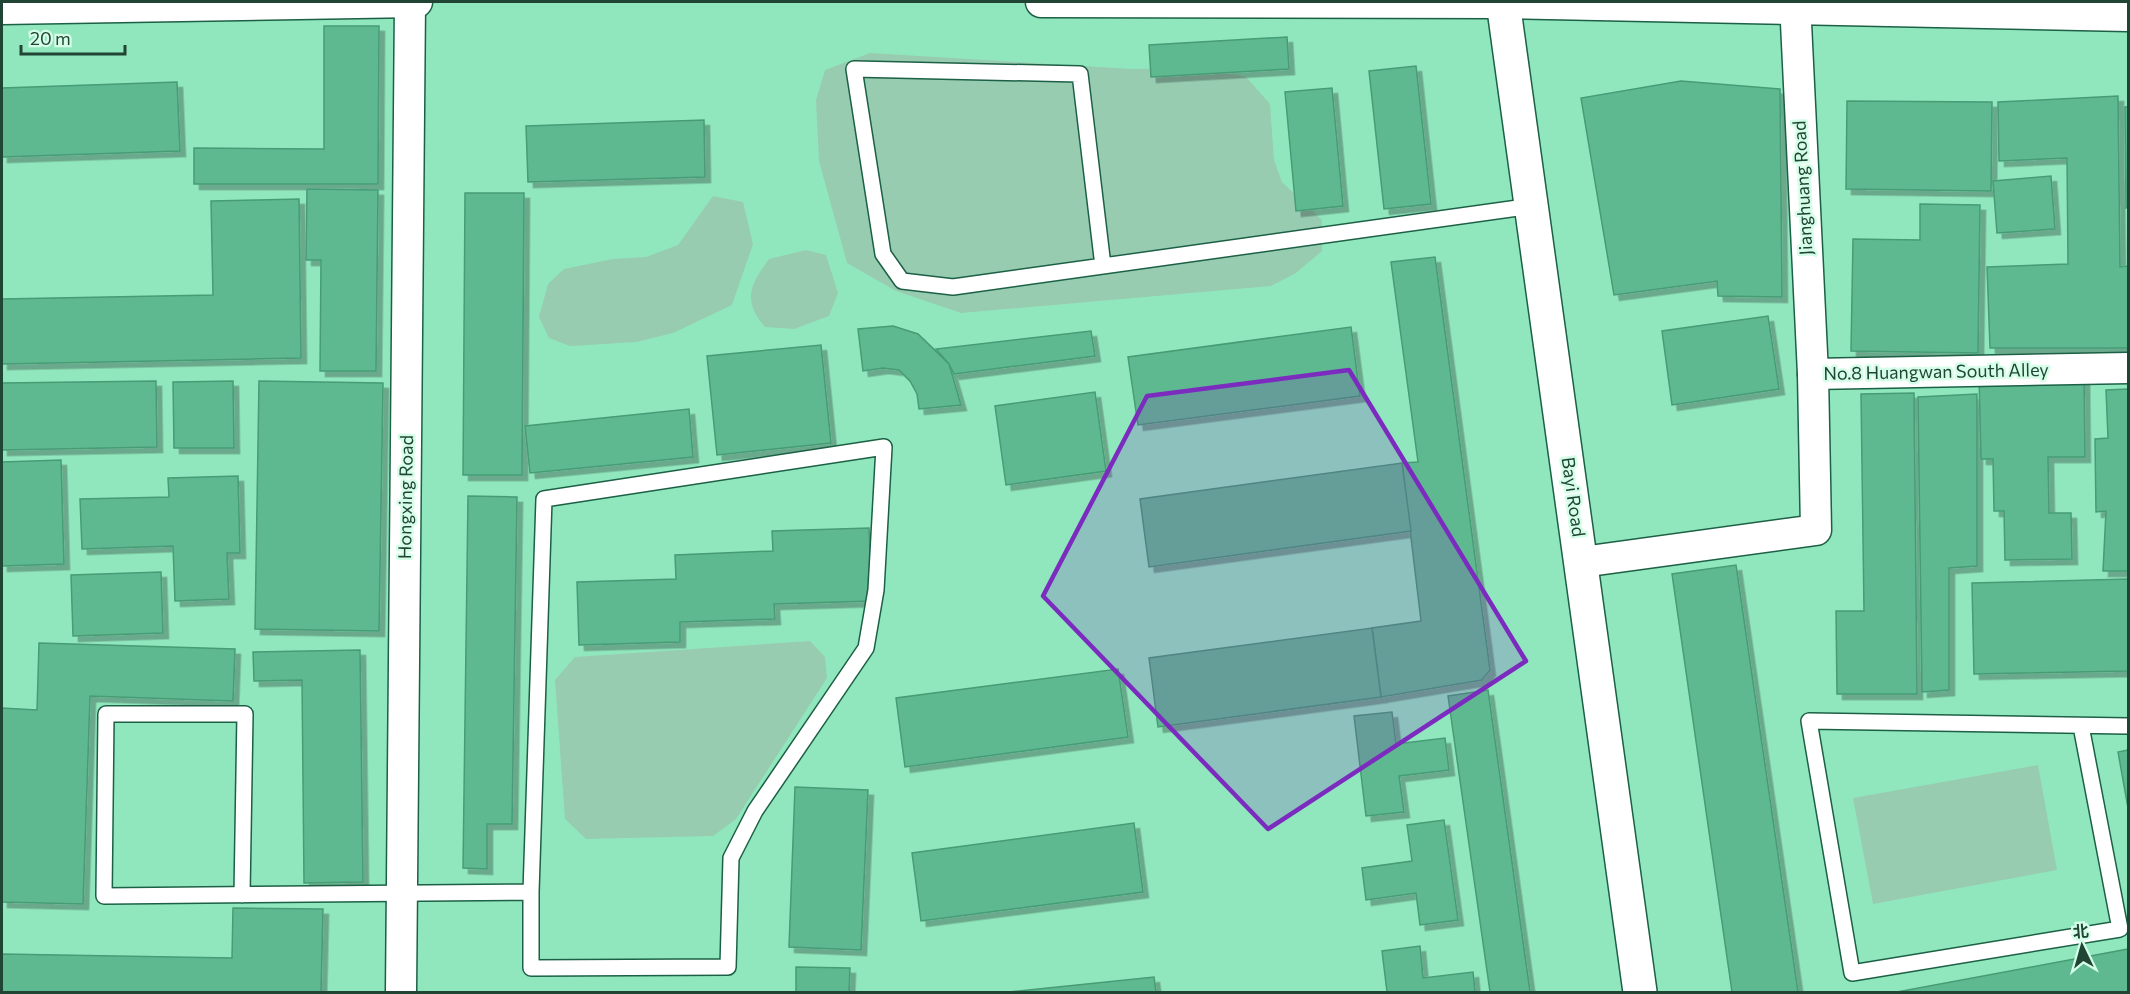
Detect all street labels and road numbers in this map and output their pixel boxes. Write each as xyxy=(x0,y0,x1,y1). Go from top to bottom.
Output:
street label: Jianghuang Road xyxy=(1787,120,1817,256)
street label: No.8 Huangwan South Alley xyxy=(1823,358,2049,384)
street label: Hongxing Road xyxy=(393,435,417,559)
street label: Bayi Road xyxy=(1558,456,1590,538)

